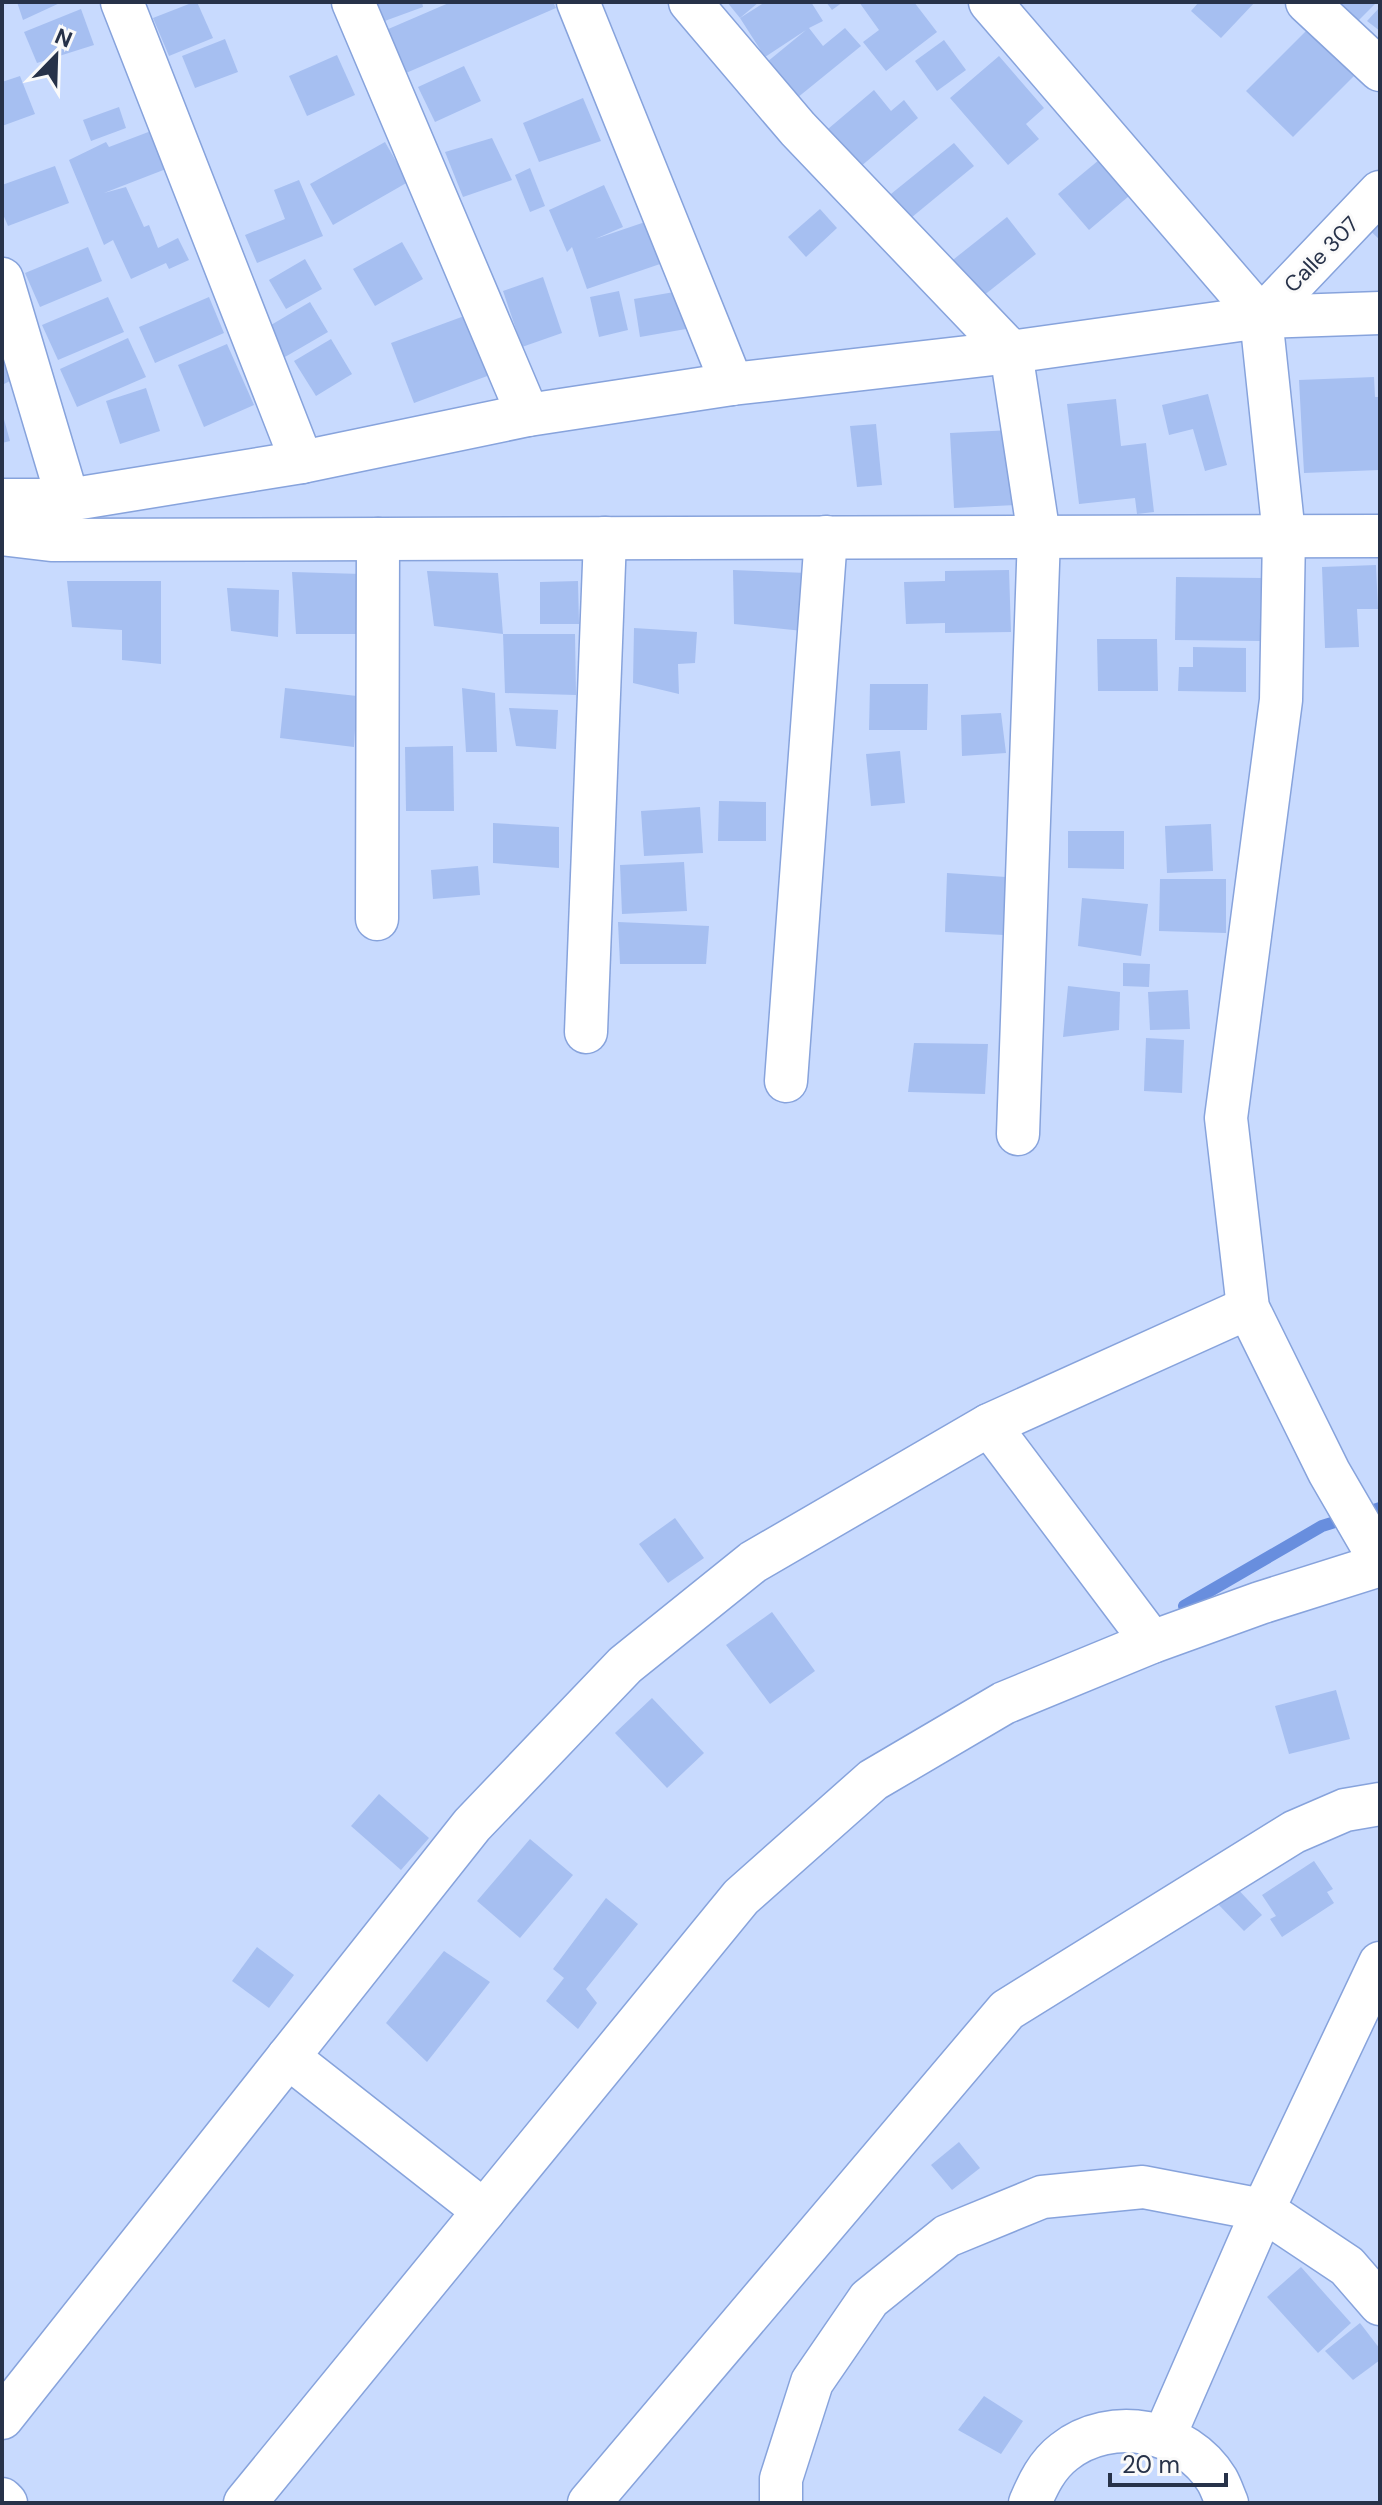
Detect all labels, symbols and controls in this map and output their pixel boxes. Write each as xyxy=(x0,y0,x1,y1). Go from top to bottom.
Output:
north arrow xyxy=(16,16,96,96)
text: N xyxy=(51,22,77,55)
street label: Calle 307 xyxy=(1278,210,1365,299)
scale bar xyxy=(1110,2437,1226,2487)
text: 20 m xyxy=(1122,2449,1180,2480)

